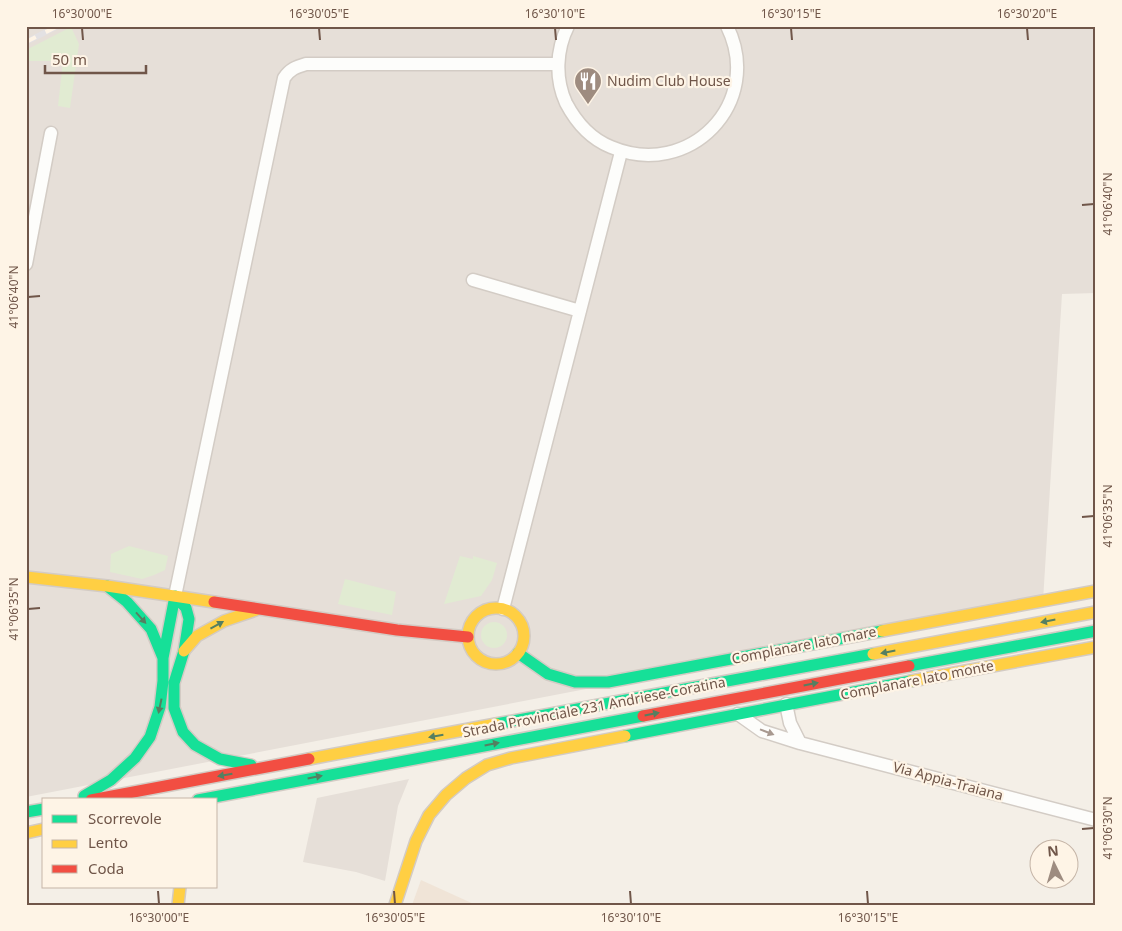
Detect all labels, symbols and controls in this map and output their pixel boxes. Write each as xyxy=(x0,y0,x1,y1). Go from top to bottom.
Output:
text: 16°30'00"E xyxy=(52,5,112,22)
text: 16°30'05"E xyxy=(289,5,349,22)
text: 16°30'10"E xyxy=(525,5,585,22)
text: 16°30'15"E xyxy=(761,5,821,22)
text: 16°30'20"E xyxy=(997,5,1057,22)
scale bar xyxy=(45,42,146,74)
text: 50 m xyxy=(52,49,87,69)
restaurant icon: Nudim Club House xyxy=(573,66,603,105)
place label: Nudim Club House xyxy=(607,71,731,90)
text: 41°06'40"N xyxy=(1099,172,1116,236)
text: 41°06'40"N xyxy=(5,265,22,329)
text: 41°06'35"N xyxy=(1099,484,1116,548)
text: 41°06'35"N xyxy=(5,577,22,641)
one-way arrow xyxy=(135,611,147,623)
one-way arrow xyxy=(1039,618,1055,626)
one-way arrow xyxy=(209,621,224,629)
street label: Complanare lato mare xyxy=(730,621,878,668)
one-way arrow xyxy=(880,648,896,656)
street label: Complanare lato monte xyxy=(839,655,995,704)
street label: Strada Provinciale 231 Andriese-Coratina xyxy=(461,672,727,741)
one-way arrow xyxy=(804,680,820,688)
one-way arrow xyxy=(155,699,163,715)
one-way arrow xyxy=(644,710,660,718)
one-way arrow xyxy=(760,728,775,736)
one-way arrow xyxy=(428,732,444,740)
one-way arrow xyxy=(484,740,500,748)
street label: Via Appia-Traiana xyxy=(891,757,1005,804)
one-way arrow xyxy=(216,772,232,780)
one-way arrow xyxy=(307,773,323,781)
text: 41°06'30"N xyxy=(1099,796,1116,860)
legend xyxy=(42,798,218,888)
text: Scorrevole xyxy=(88,808,162,828)
text: Lento xyxy=(88,832,128,852)
north arrow xyxy=(1030,838,1080,888)
text: N xyxy=(1046,841,1059,861)
text: Coda xyxy=(88,858,124,878)
text: 16°30'00"E xyxy=(129,909,189,926)
text: 16°30'05"E xyxy=(365,909,425,926)
text: 16°30'10"E xyxy=(601,909,661,926)
text: 16°30'15"E xyxy=(838,909,898,926)

